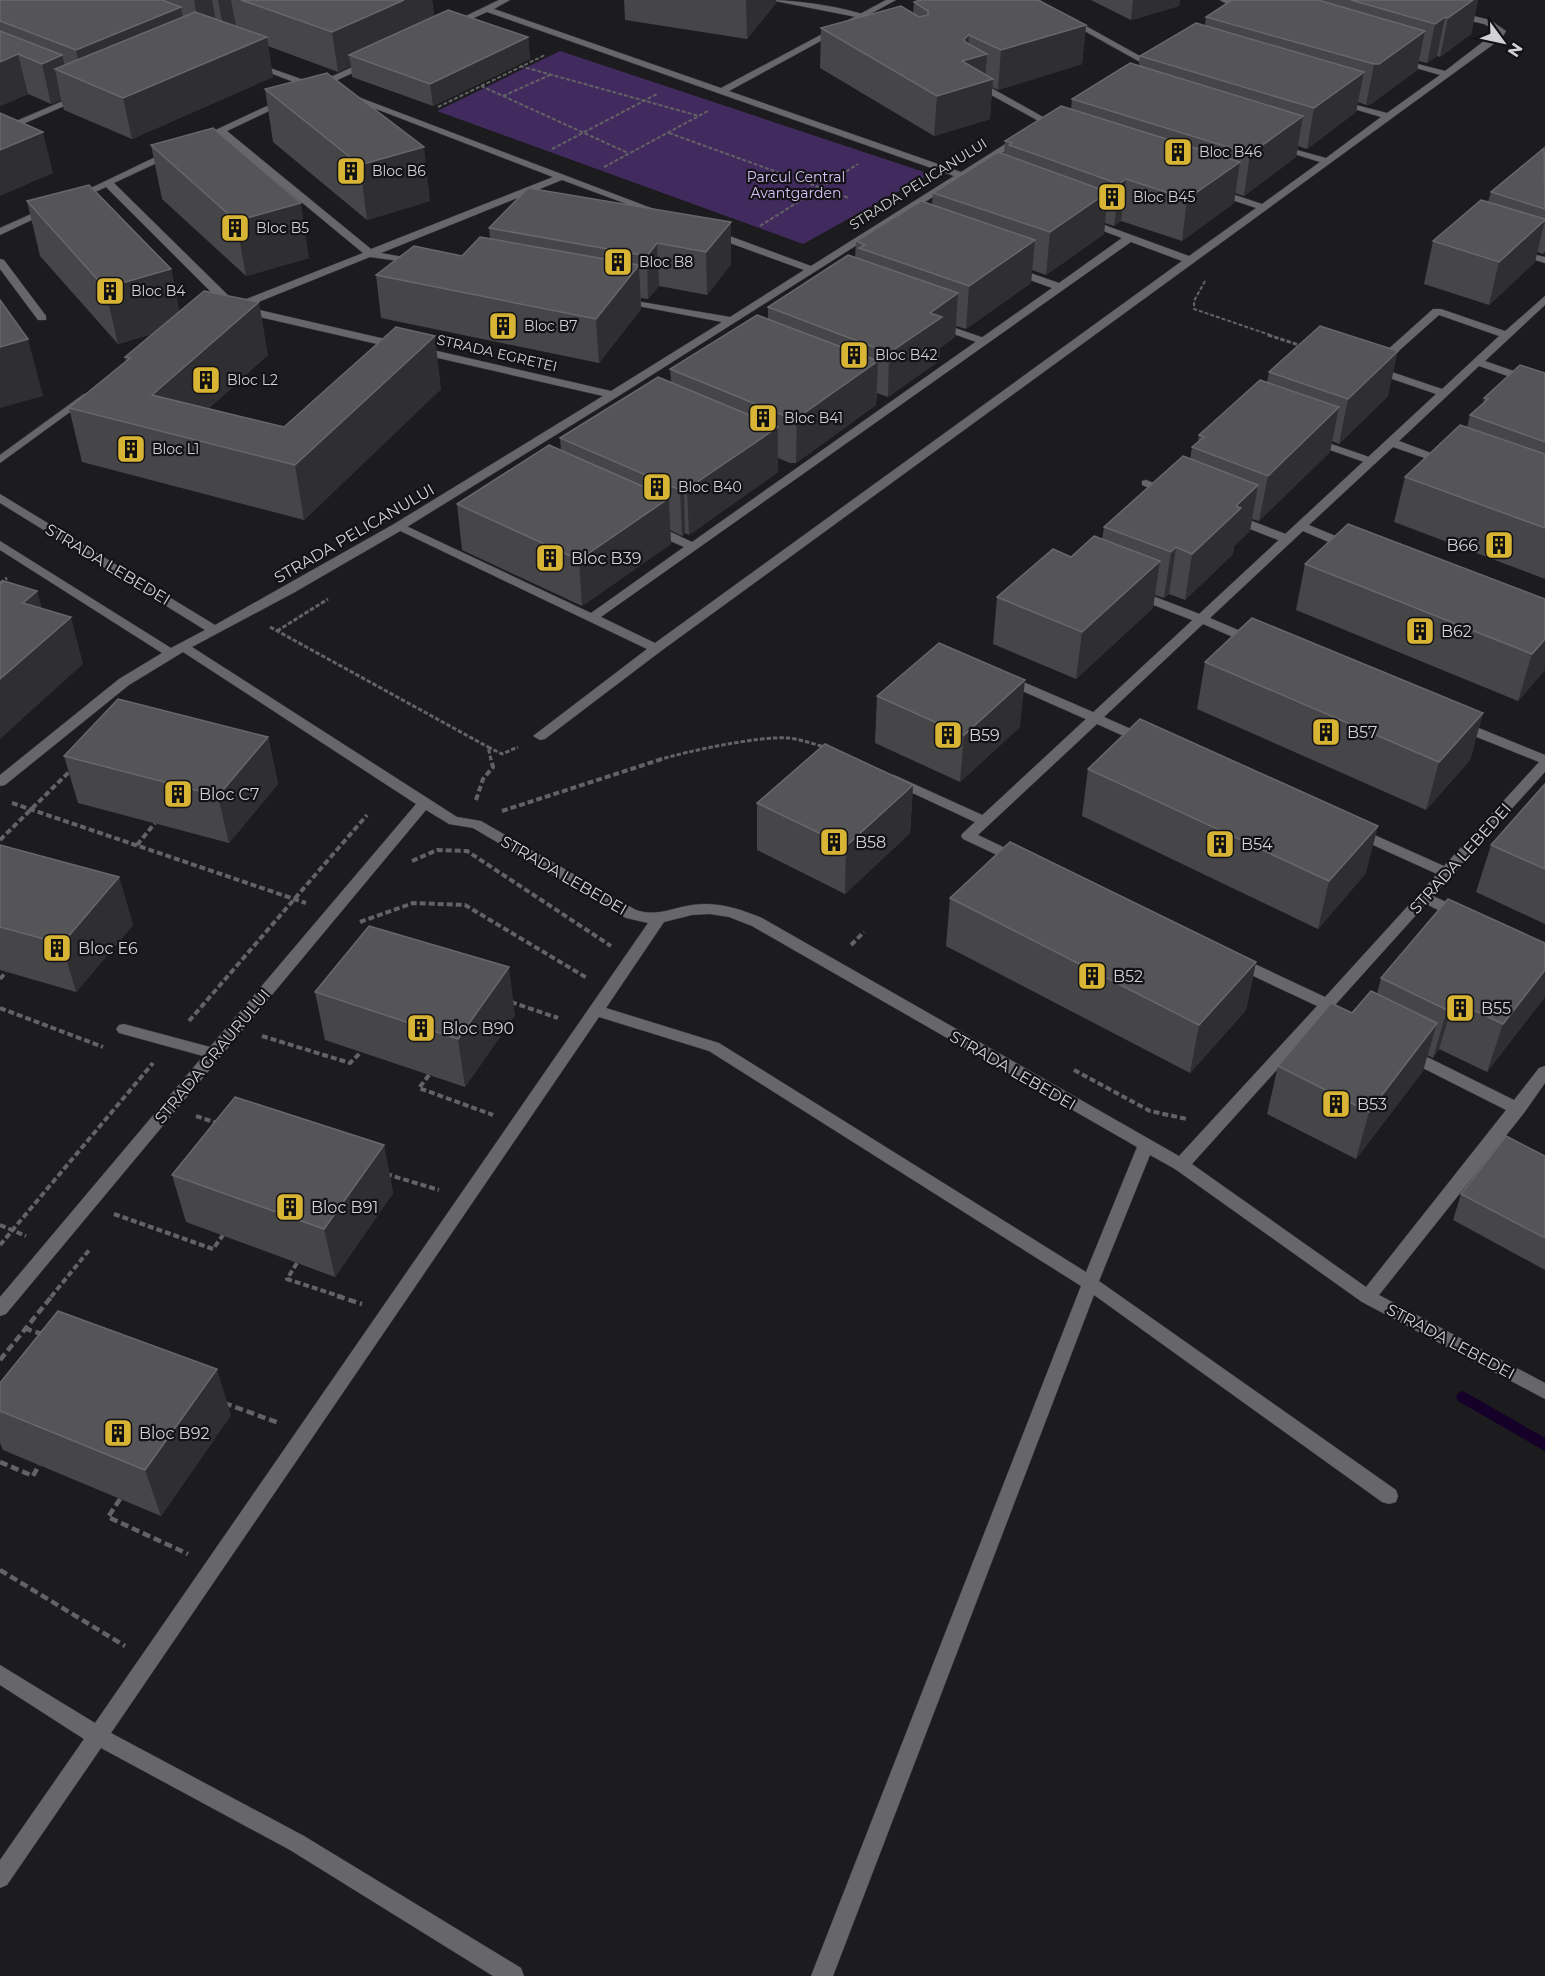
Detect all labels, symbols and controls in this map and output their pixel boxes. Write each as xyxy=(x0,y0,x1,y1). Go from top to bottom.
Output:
north arrow xyxy=(1473,12,1533,72)
text: N xyxy=(1504,39,1527,60)
street label: STRADA PELICANULUI xyxy=(846,134,990,234)
building icon: Bloc B46 xyxy=(1162,136,1194,168)
place label: Bloc B46 xyxy=(1199,143,1262,161)
building icon: Bloc B6 xyxy=(335,155,367,187)
place label: Bloc B6 xyxy=(372,162,426,180)
park label: Parcul Central Avantgarden xyxy=(747,168,845,202)
building icon: Bloc B45 xyxy=(1096,181,1128,213)
place label: Bloc B45 xyxy=(1133,188,1195,206)
building icon: Bloc B5 xyxy=(219,212,251,244)
place label: Bloc B5 xyxy=(256,219,309,237)
building icon: Bloc B8 xyxy=(602,246,634,278)
place label: Bloc B8 xyxy=(639,253,693,271)
building icon: Bloc B4 xyxy=(94,275,126,307)
place label: Bloc B4 xyxy=(131,282,186,300)
building icon: Bloc B7 xyxy=(487,310,519,342)
place label: Bloc B7 xyxy=(524,317,577,335)
street label: STRADA EGRETEI xyxy=(435,330,559,376)
building icon: Bloc B42 xyxy=(838,339,870,371)
place label: Bloc B42 xyxy=(875,346,937,364)
building icon: Bloc L2 xyxy=(190,364,222,396)
place label: Bloc L2 xyxy=(227,371,278,389)
building icon: Bloc B41 xyxy=(747,402,779,434)
place label: Bloc B41 xyxy=(784,409,843,427)
building icon: Bloc L1 xyxy=(115,433,147,465)
place label: Bloc L1 xyxy=(152,440,199,458)
building icon: Bloc B40 xyxy=(641,471,673,503)
place label: Bloc B40 xyxy=(678,478,742,496)
street label: STRADA PELICANULUI xyxy=(271,480,438,587)
street label: STRADA LEBEDEI xyxy=(42,520,174,609)
building icon: B66 xyxy=(1483,529,1515,561)
place label: B66 xyxy=(1446,536,1478,555)
building icon: Bloc B39 xyxy=(534,542,566,574)
place label: Bloc B39 xyxy=(571,549,641,568)
building icon: B62 xyxy=(1404,615,1436,647)
place label: B62 xyxy=(1441,622,1472,641)
building icon: B57 xyxy=(1310,716,1342,748)
building icon: B59 xyxy=(932,719,964,751)
place label: B57 xyxy=(1347,723,1377,742)
place label: B59 xyxy=(969,726,1000,745)
building icon: Bloc C7 xyxy=(162,778,194,810)
place label: Bloc C7 xyxy=(199,785,259,804)
street label: STRADA LEBEDEI xyxy=(1406,799,1515,918)
building icon: B58 xyxy=(818,826,850,858)
building icon: B54 xyxy=(1204,828,1236,860)
street label: STRADA LEBEDEI xyxy=(497,832,630,919)
place label: B58 xyxy=(855,833,886,852)
place label: B54 xyxy=(1241,835,1273,854)
building icon: Bloc E6 xyxy=(41,932,73,964)
place label: Bloc E6 xyxy=(78,939,138,958)
building icon: B52 xyxy=(1076,960,1108,992)
place label: B52 xyxy=(1113,967,1143,986)
street label: STRADA GRAURULUI xyxy=(151,985,274,1127)
building icon: B55 xyxy=(1444,992,1476,1024)
place label: B55 xyxy=(1481,999,1511,1018)
building icon: Bloc B90 xyxy=(405,1012,437,1044)
place label: Bloc B90 xyxy=(442,1019,514,1038)
street label: STRADA LEBEDEI xyxy=(946,1027,1079,1114)
building icon: B53 xyxy=(1320,1088,1352,1120)
place label: B53 xyxy=(1357,1095,1387,1114)
building icon: Bloc B91 xyxy=(274,1191,306,1223)
place label: Bloc B91 xyxy=(311,1198,378,1217)
street label: STRADA LEBEDEI xyxy=(1383,1300,1518,1383)
building icon: Bloc B92 xyxy=(102,1417,134,1449)
place label: Bloc B92 xyxy=(139,1424,210,1443)

